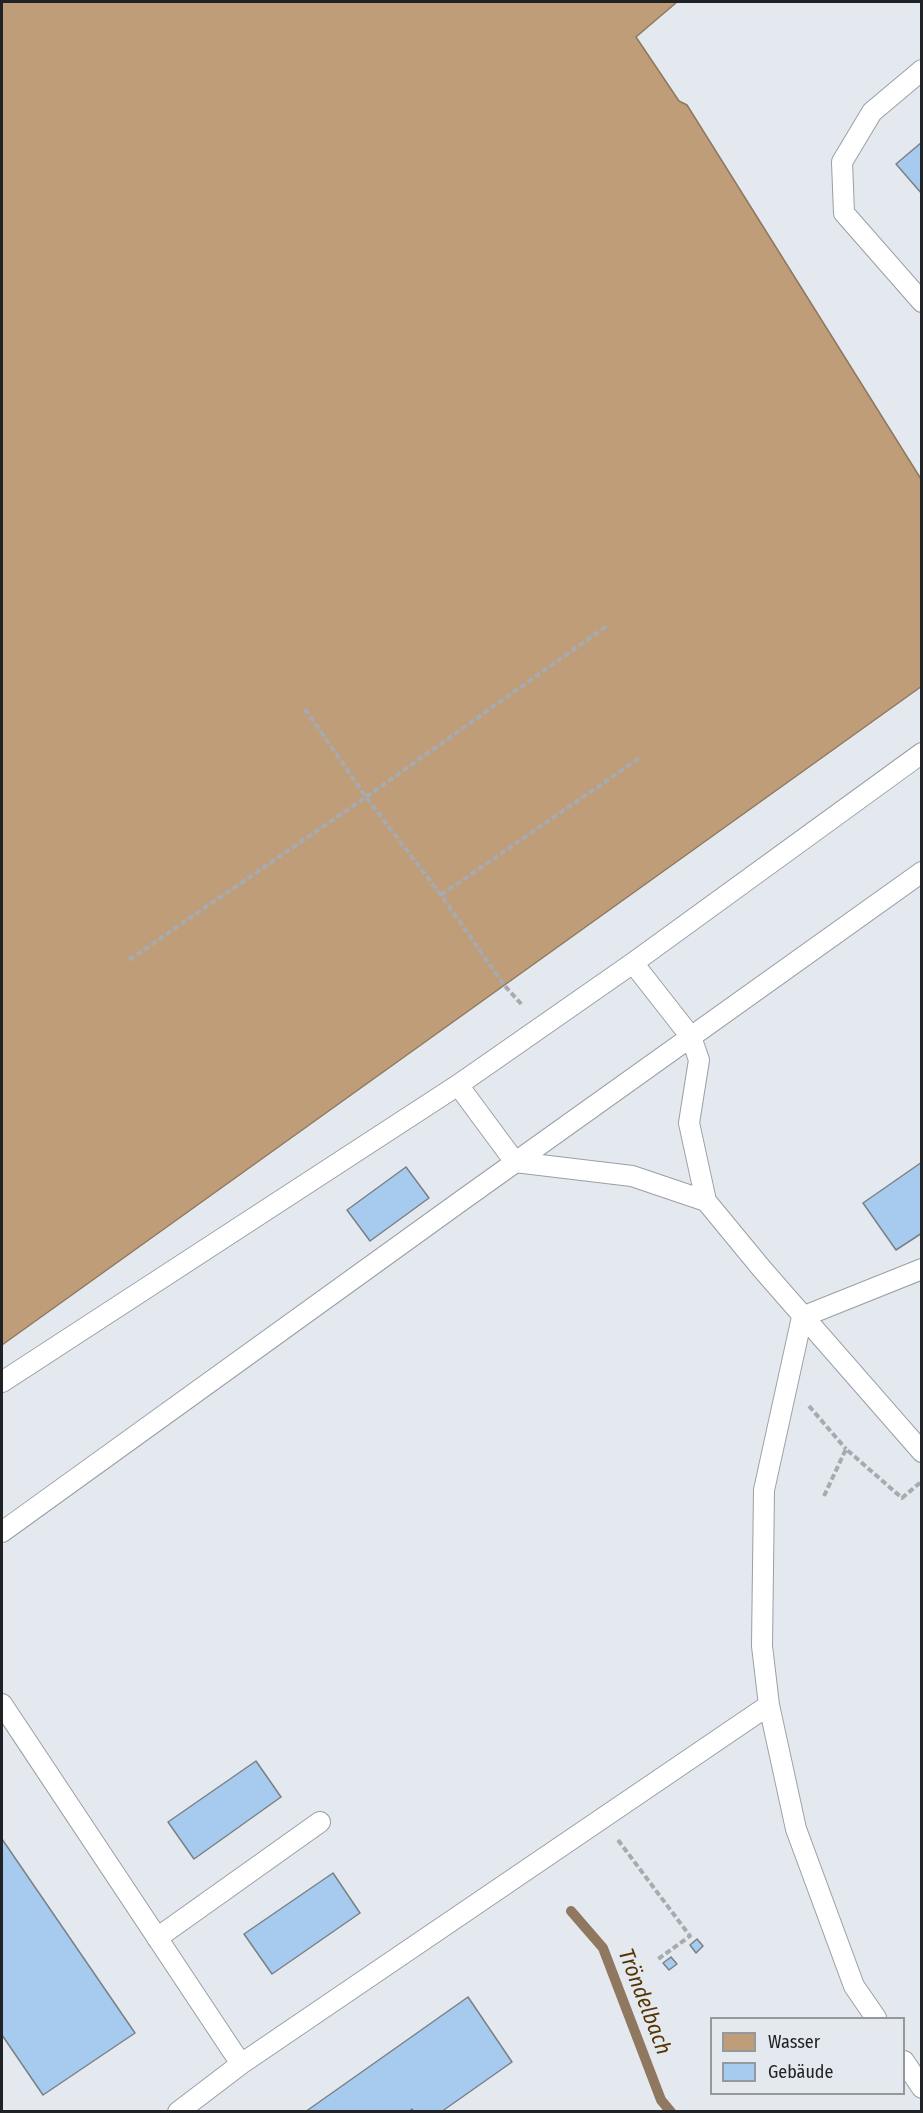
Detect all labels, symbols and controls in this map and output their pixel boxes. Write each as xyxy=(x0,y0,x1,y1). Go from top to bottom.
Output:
water label: Tröndelbach xyxy=(612,1945,676,2059)
legend xyxy=(710,2017,905,2095)
text: Wasser xyxy=(768,2031,820,2053)
text: Gebäude xyxy=(768,2061,833,2083)

